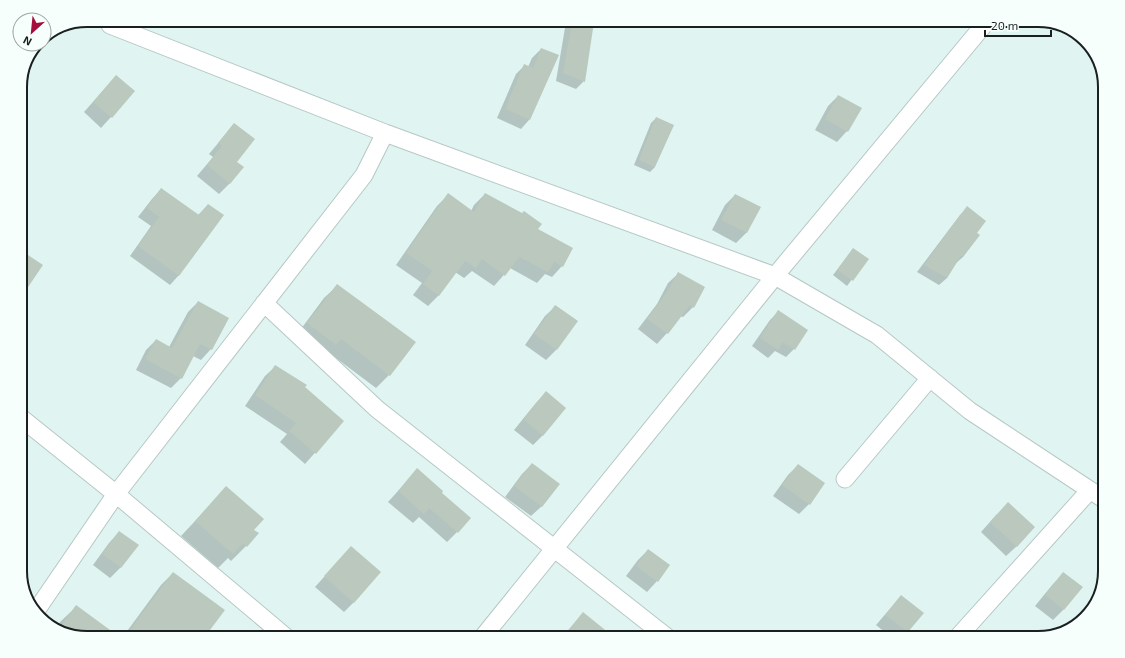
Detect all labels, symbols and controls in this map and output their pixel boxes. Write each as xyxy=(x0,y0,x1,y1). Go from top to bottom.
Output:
north arrow xyxy=(12,12,52,52)
scale bar xyxy=(985,12,1051,38)
text: 20 m xyxy=(991,18,1018,32)
text: N xyxy=(21,34,34,49)

